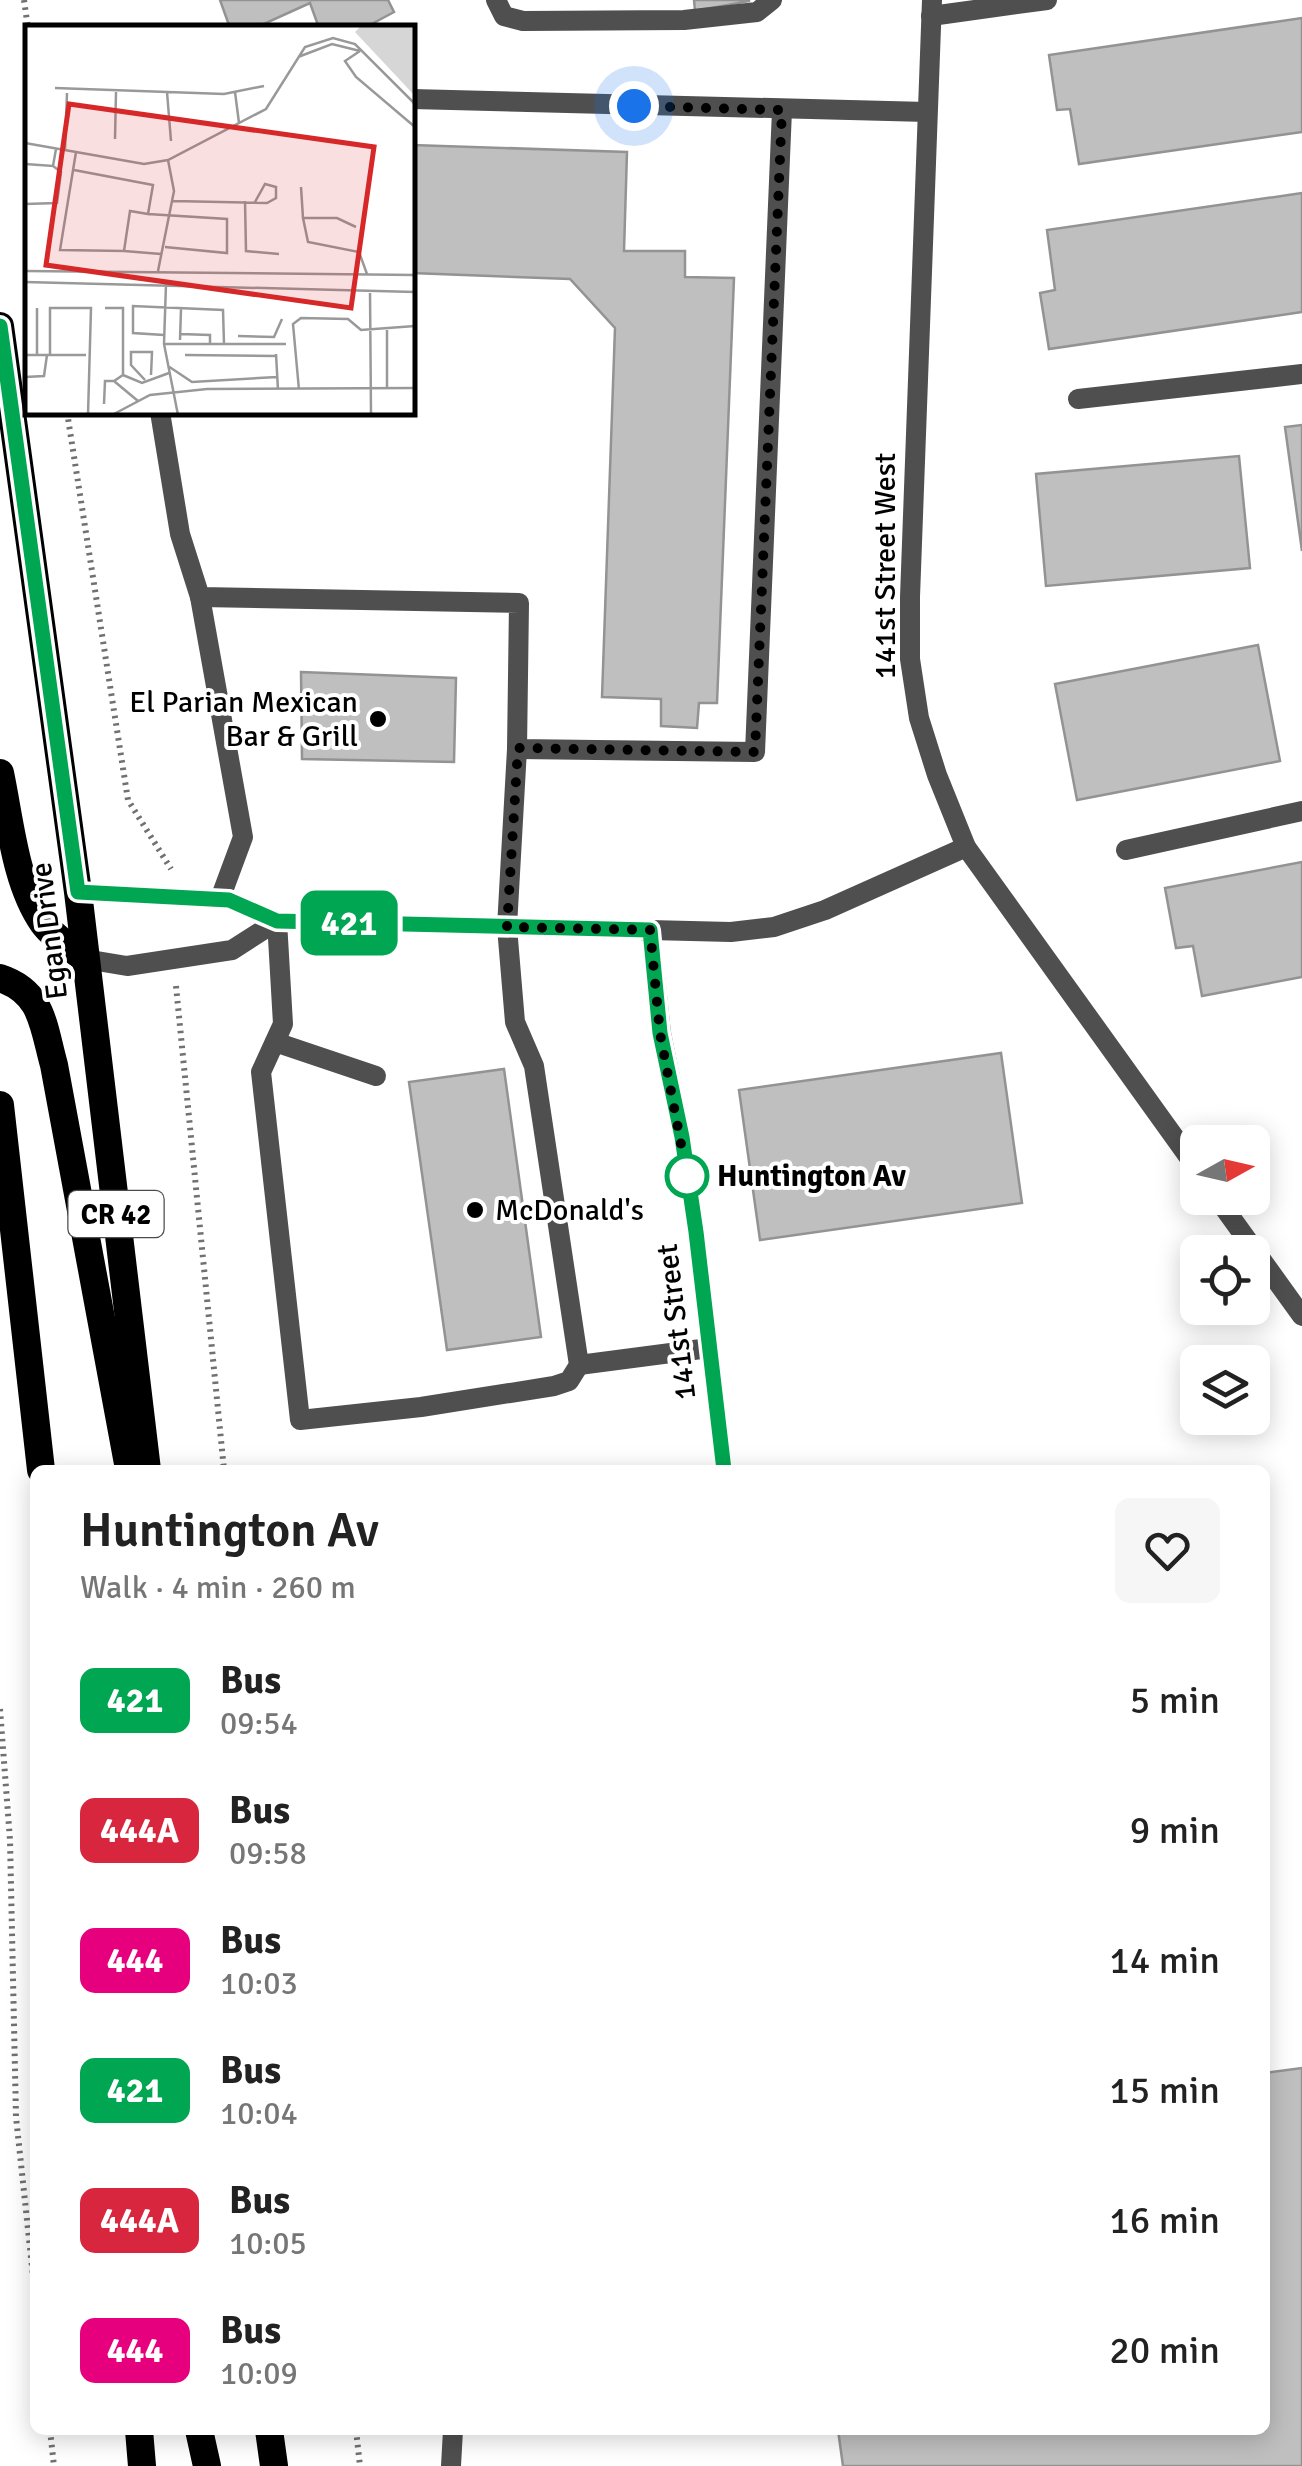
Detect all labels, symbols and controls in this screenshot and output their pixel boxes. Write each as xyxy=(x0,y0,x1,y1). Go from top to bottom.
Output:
inset map xyxy=(25,25,415,415)
your location xyxy=(609,81,659,131)
street label: 141st Street West xyxy=(867,453,904,679)
place label: El Parian Mexican Bar & Grill xyxy=(129,684,358,755)
marker: El Parian Mexican Bar & Grill xyxy=(367,708,389,730)
street label: Egan Drive xyxy=(23,860,76,1002)
line badge: 421 xyxy=(292,890,406,956)
text: 421 xyxy=(321,902,377,945)
north arrow xyxy=(1180,1125,1270,1215)
map controls xyxy=(1180,1125,1270,1435)
marker: Huntington Av xyxy=(666,1155,708,1197)
place label: Huntington Av xyxy=(717,1158,906,1195)
road number: CR 42 xyxy=(68,1191,164,1237)
place label: McDonald's xyxy=(495,1192,644,1229)
marker: McDonald's xyxy=(464,1199,486,1221)
button: locate xyxy=(1180,1235,1270,1325)
street label: 141st Street xyxy=(649,1242,704,1402)
button: layers xyxy=(1180,1345,1270,1435)
button: heart xyxy=(1115,1498,1220,1603)
text: Huntington Av xyxy=(80,1501,379,1560)
text: Walk · 4 min · 260 m xyxy=(80,1568,356,1607)
text: Bus xyxy=(220,1657,281,1704)
text: 5 min xyxy=(1130,1677,1220,1724)
text: 421 xyxy=(107,1679,163,1722)
text: 09:54 xyxy=(220,1704,298,1743)
text: Bus xyxy=(229,1787,290,1834)
text: 9 min xyxy=(1130,1807,1220,1854)
text: 444A xyxy=(100,1809,179,1852)
text: 09:58 xyxy=(229,1834,307,1873)
text: Bus xyxy=(220,1917,281,1964)
text: 14 min xyxy=(1109,1937,1220,1984)
text: 444 xyxy=(107,1939,163,1982)
text: 10:03 xyxy=(220,1964,298,2003)
text: Bus xyxy=(220,2047,281,2094)
text: 15 min xyxy=(1109,2067,1220,2114)
text: 421 xyxy=(107,2069,163,2112)
text: 10:04 xyxy=(220,2094,298,2133)
text: Bus xyxy=(229,2177,290,2224)
text: 16 min xyxy=(1109,2197,1220,2244)
text: 444A xyxy=(100,2199,179,2242)
text: 10:05 xyxy=(229,2224,307,2263)
text: Bus xyxy=(220,2307,281,2354)
text: 20 min xyxy=(1109,2327,1220,2374)
text: 444 xyxy=(107,2329,163,2372)
text: 10:09 xyxy=(220,2354,298,2393)

